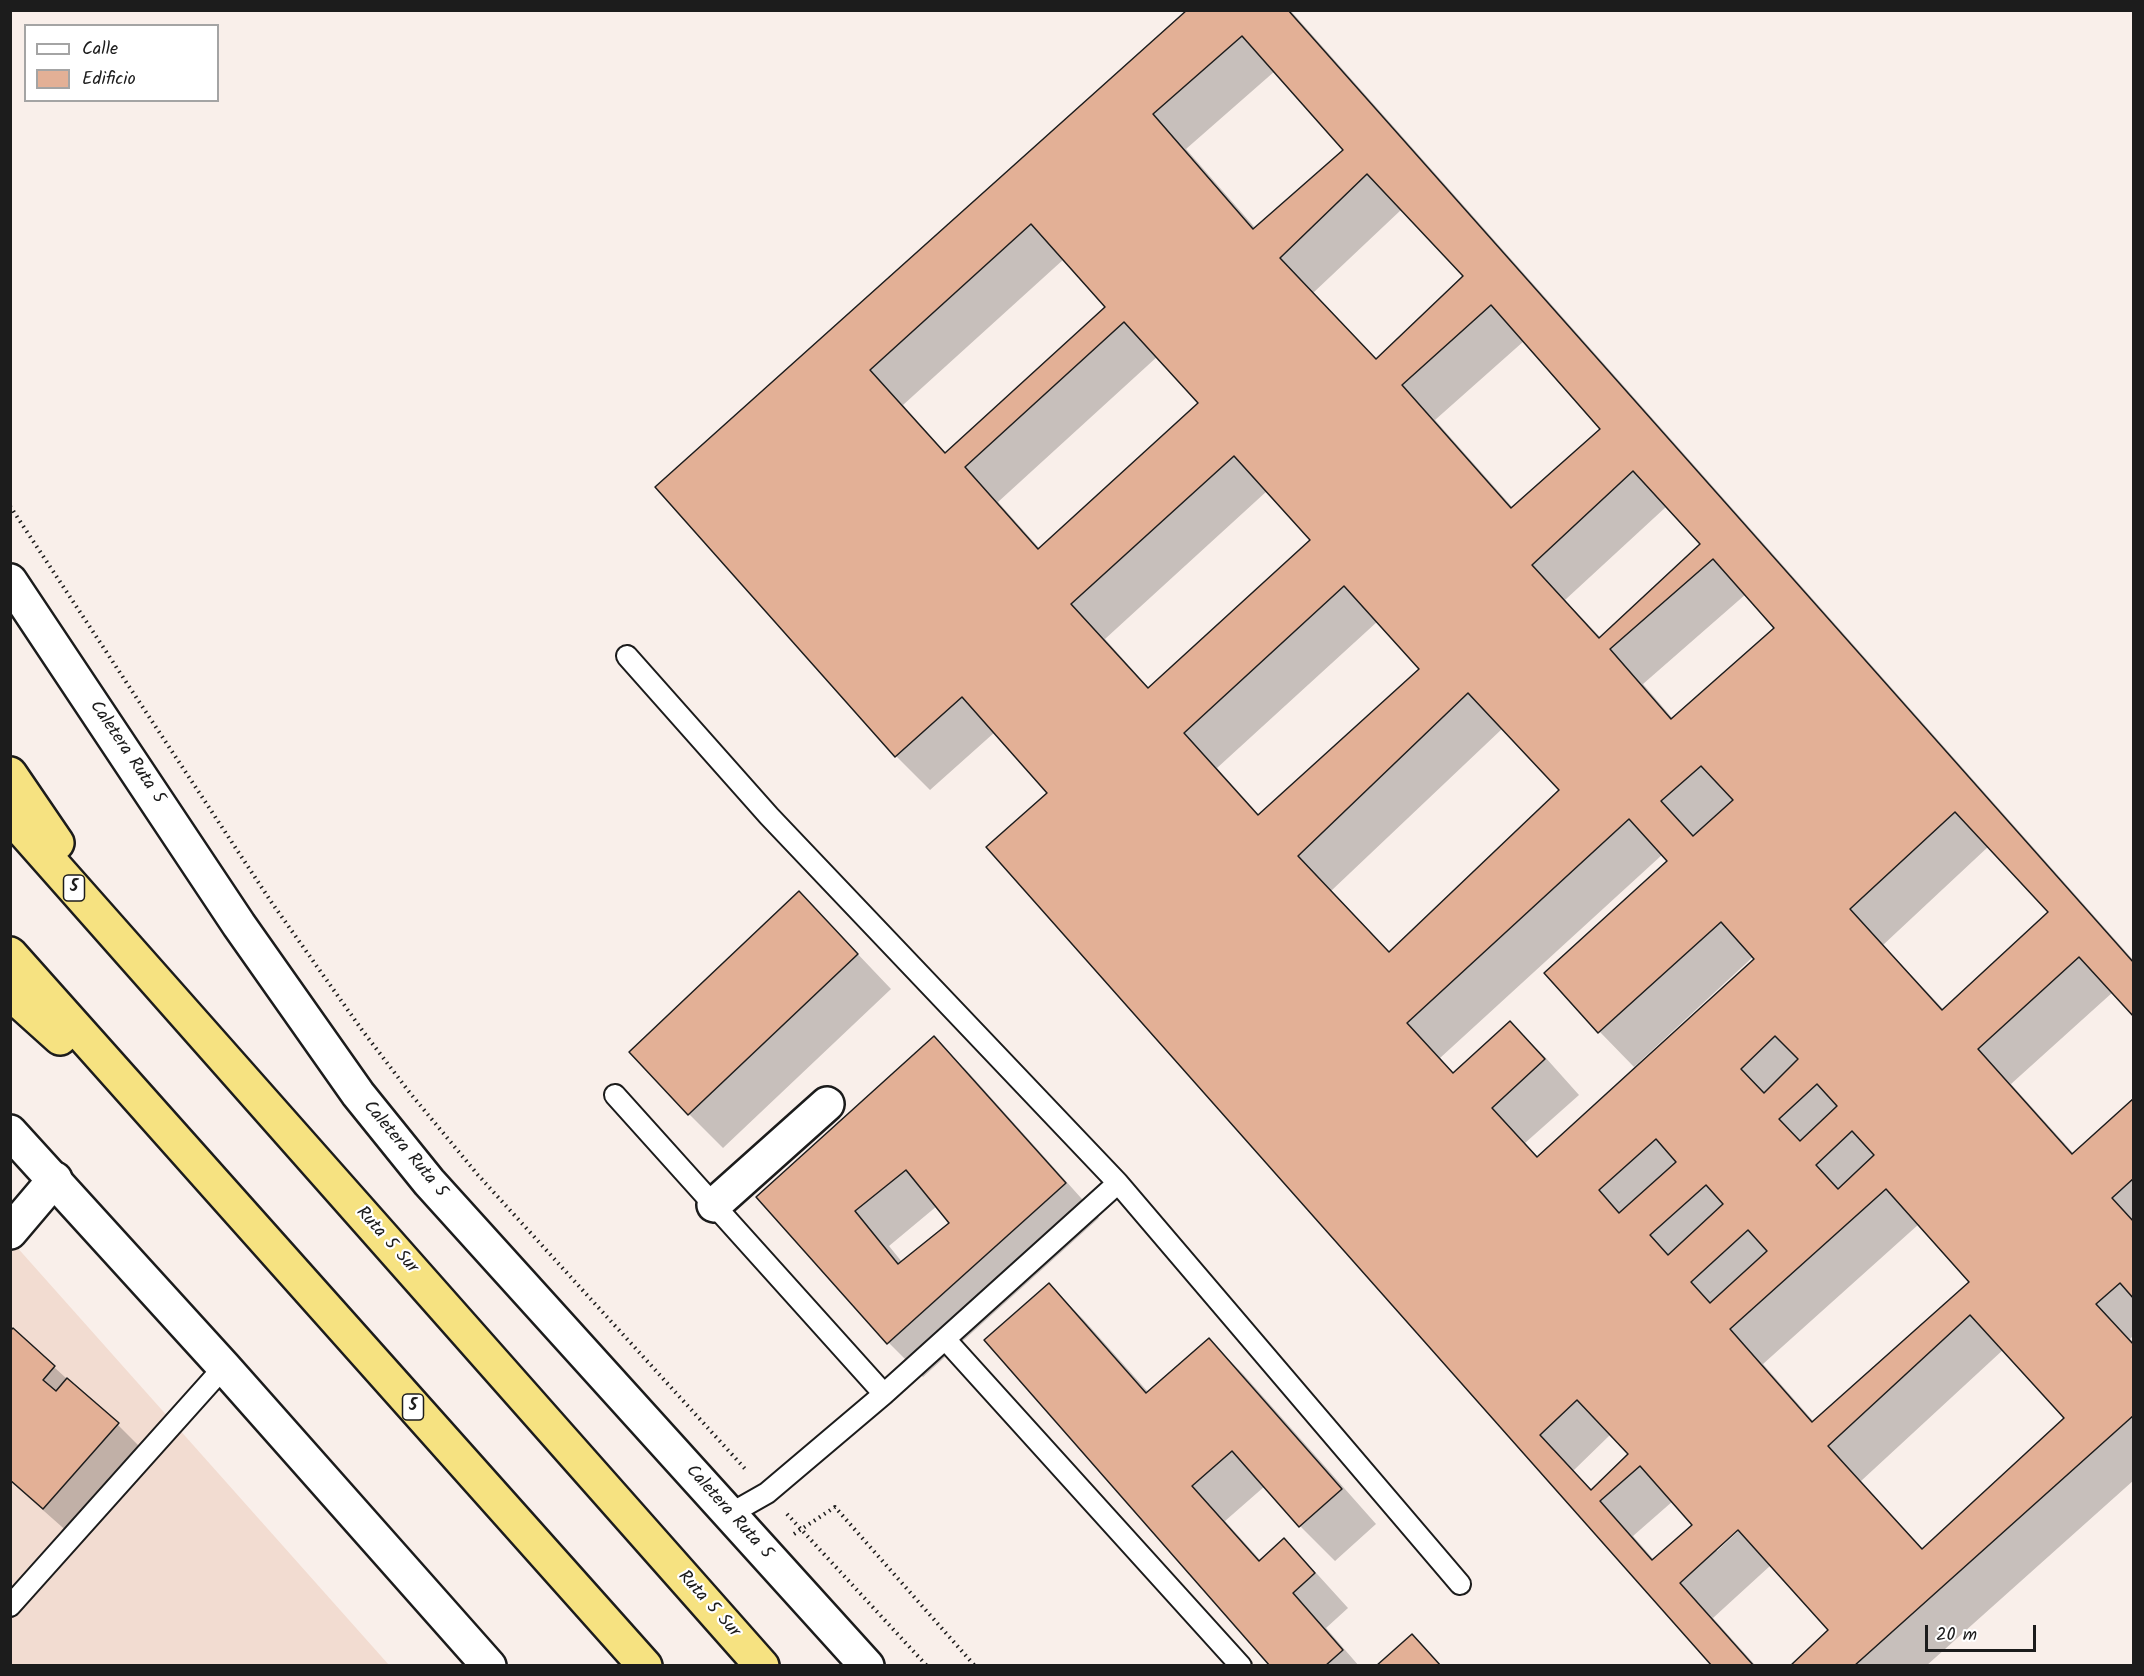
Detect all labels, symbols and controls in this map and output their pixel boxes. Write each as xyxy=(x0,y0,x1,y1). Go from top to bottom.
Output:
legend xyxy=(24,24,219,102)
text: Calle xyxy=(82,35,118,64)
text: Edificio xyxy=(82,65,136,94)
street label: Caletera Ruta 5 xyxy=(84,697,168,809)
road number: 5 xyxy=(64,875,84,901)
street label: Caletera Ruta 5 xyxy=(357,1097,451,1203)
street label: Ruta 5 Sur xyxy=(350,1203,422,1279)
road number: 5 xyxy=(402,1394,424,1420)
street label: Caletera Ruta 5 xyxy=(680,1461,776,1565)
street label: Ruta 5 Sur xyxy=(672,1567,744,1643)
scale bar xyxy=(1928,1613,2039,1651)
text: 20 m xyxy=(1936,1621,1977,1650)

